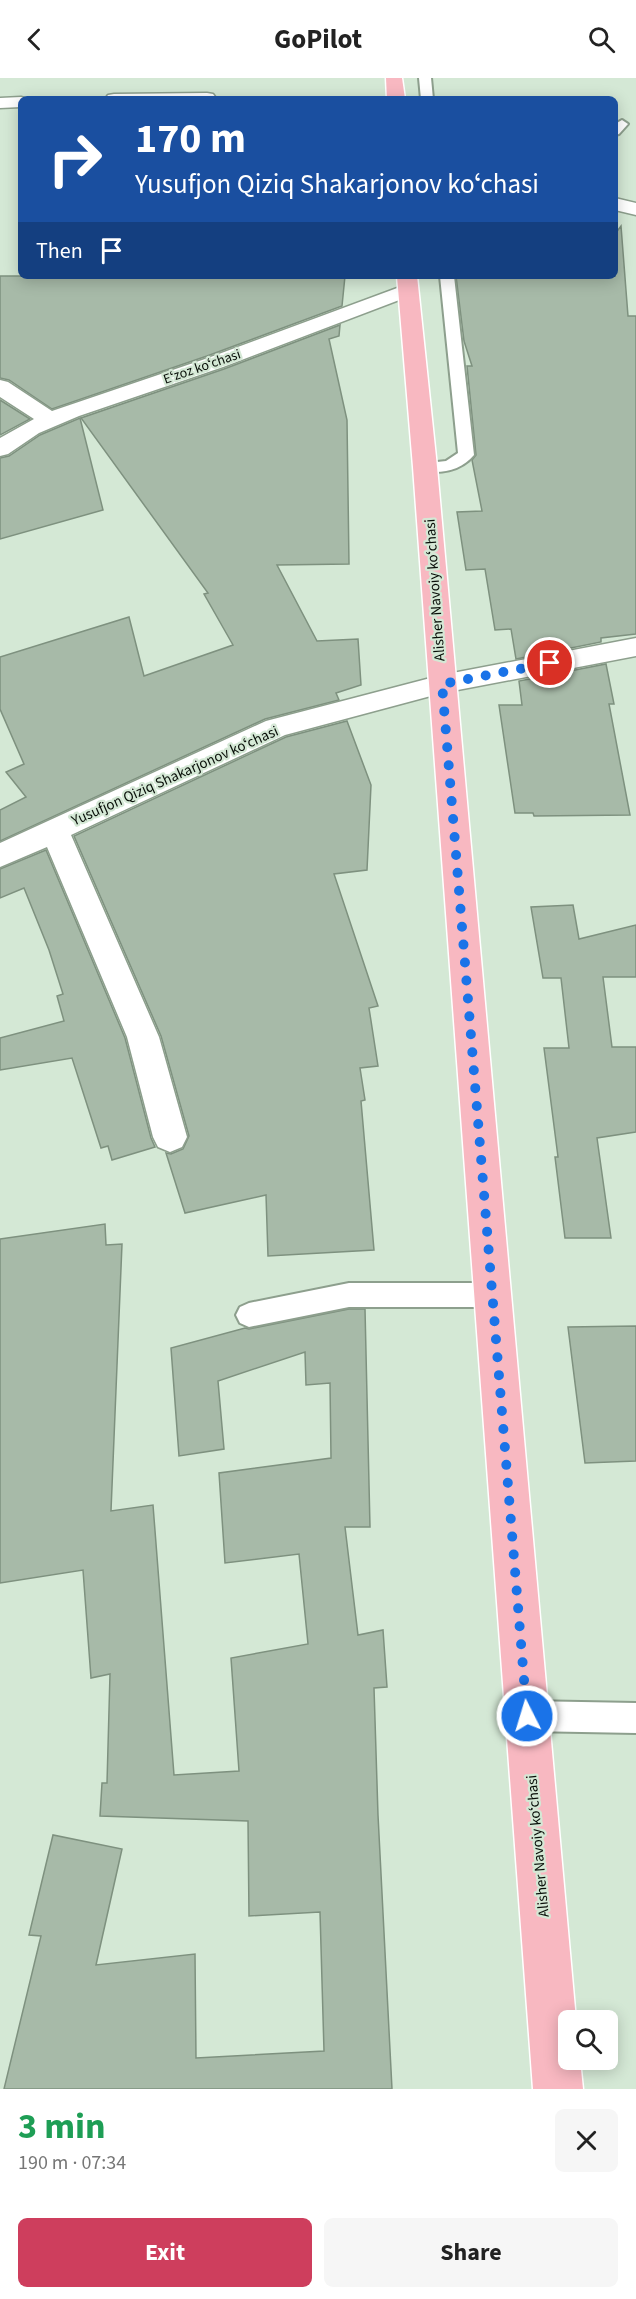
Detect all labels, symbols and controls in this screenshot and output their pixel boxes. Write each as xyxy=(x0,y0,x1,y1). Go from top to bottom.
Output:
text: GoPilot xyxy=(274,20,362,59)
icon: back xyxy=(18,23,51,56)
icon: search xyxy=(585,23,618,56)
text: 170 m xyxy=(135,109,246,169)
icon: right xyxy=(36,120,114,198)
text: Yusufjon Qiziq Shakarjonov koʻchasi xyxy=(135,165,539,204)
icon: arrive xyxy=(95,234,128,267)
text: Then xyxy=(36,235,83,267)
street label: Eʻzoz koʻchasi xyxy=(161,344,243,390)
street label: Alisher Navoiy koʻchasi xyxy=(420,518,450,662)
pin xyxy=(524,637,575,688)
icon: arrive xyxy=(533,646,566,679)
street label: Yusufjon Qiziq Shakarjonov koʻchasi xyxy=(67,721,282,832)
position arrow xyxy=(495,1684,559,1748)
street label: Alisher Navoiy koʻchasi xyxy=(521,1774,555,1918)
map controls xyxy=(558,2010,618,2070)
button: search xyxy=(558,2010,618,2070)
text: 3 min xyxy=(18,2101,106,2152)
button: close xyxy=(555,2109,618,2172)
text: 190 m · 07:34 xyxy=(18,2149,126,2177)
button: Exit xyxy=(18,2218,312,2287)
button: Share xyxy=(324,2218,618,2287)

